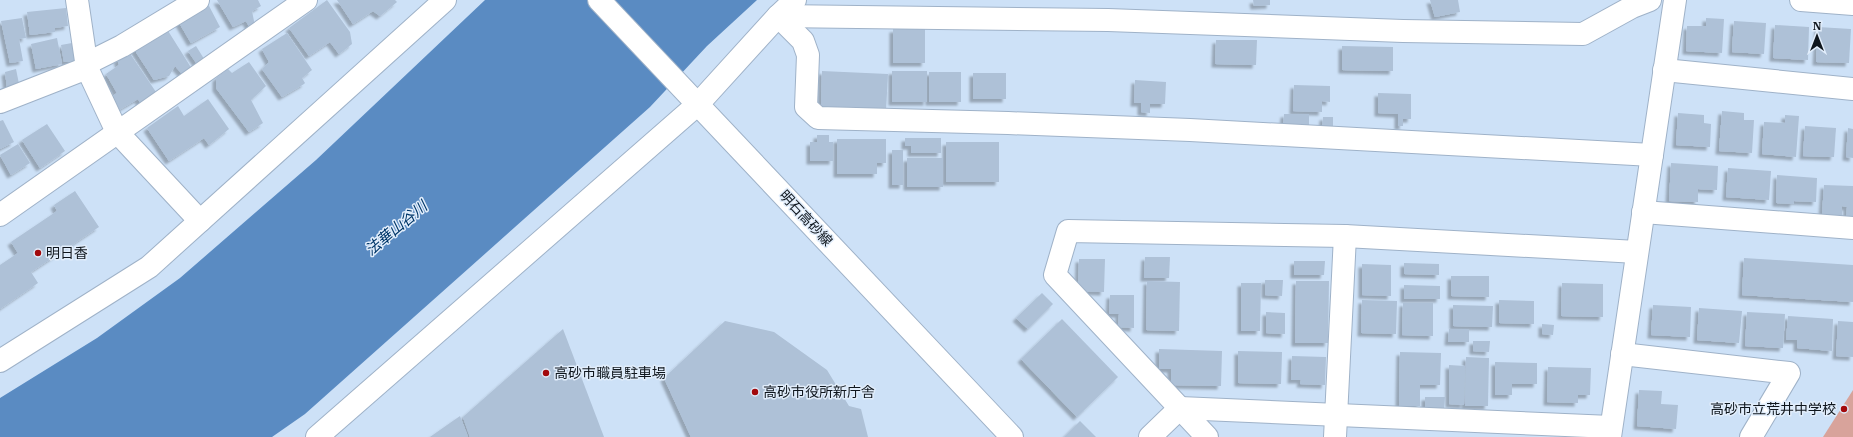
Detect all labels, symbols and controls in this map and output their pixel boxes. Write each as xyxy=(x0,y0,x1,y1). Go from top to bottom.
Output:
north arrow xyxy=(1797,16,1837,56)
text: N xyxy=(1813,19,1822,33)
street label: 明石高砂線 xyxy=(776,186,836,250)
water label: 法華山谷川 xyxy=(361,195,432,259)
place label: 明日香 xyxy=(46,244,88,262)
marker: 明日香 xyxy=(33,248,43,258)
place label: 高砂市職員駐車場 xyxy=(554,364,666,382)
marker: 高砂市職員駐車場 xyxy=(541,368,551,378)
place label: 高砂市役所新庁舎 xyxy=(763,383,875,401)
marker: 高砂市役所新庁舎 xyxy=(750,387,760,397)
place label: 高砂市立荒井中学校 xyxy=(1710,400,1836,418)
marker: 高砂市立荒井中学校 xyxy=(1839,404,1849,414)

